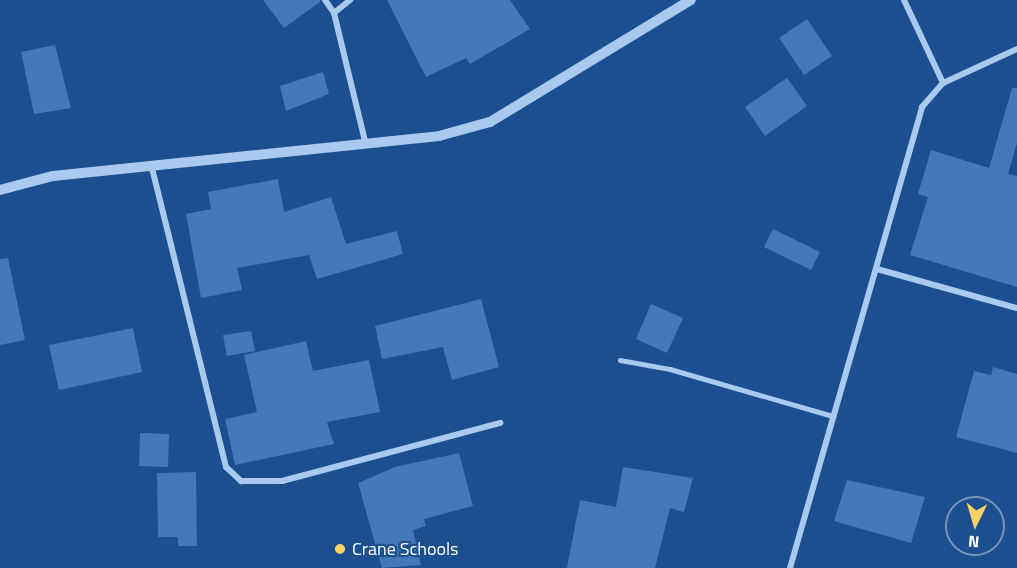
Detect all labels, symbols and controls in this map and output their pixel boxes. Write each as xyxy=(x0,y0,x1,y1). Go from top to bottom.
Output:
north arrow xyxy=(945,496,1005,556)
text: N xyxy=(967,530,980,554)
place label: Crane Schools xyxy=(352,538,458,560)
marker: Crane Schools xyxy=(333,542,347,556)

